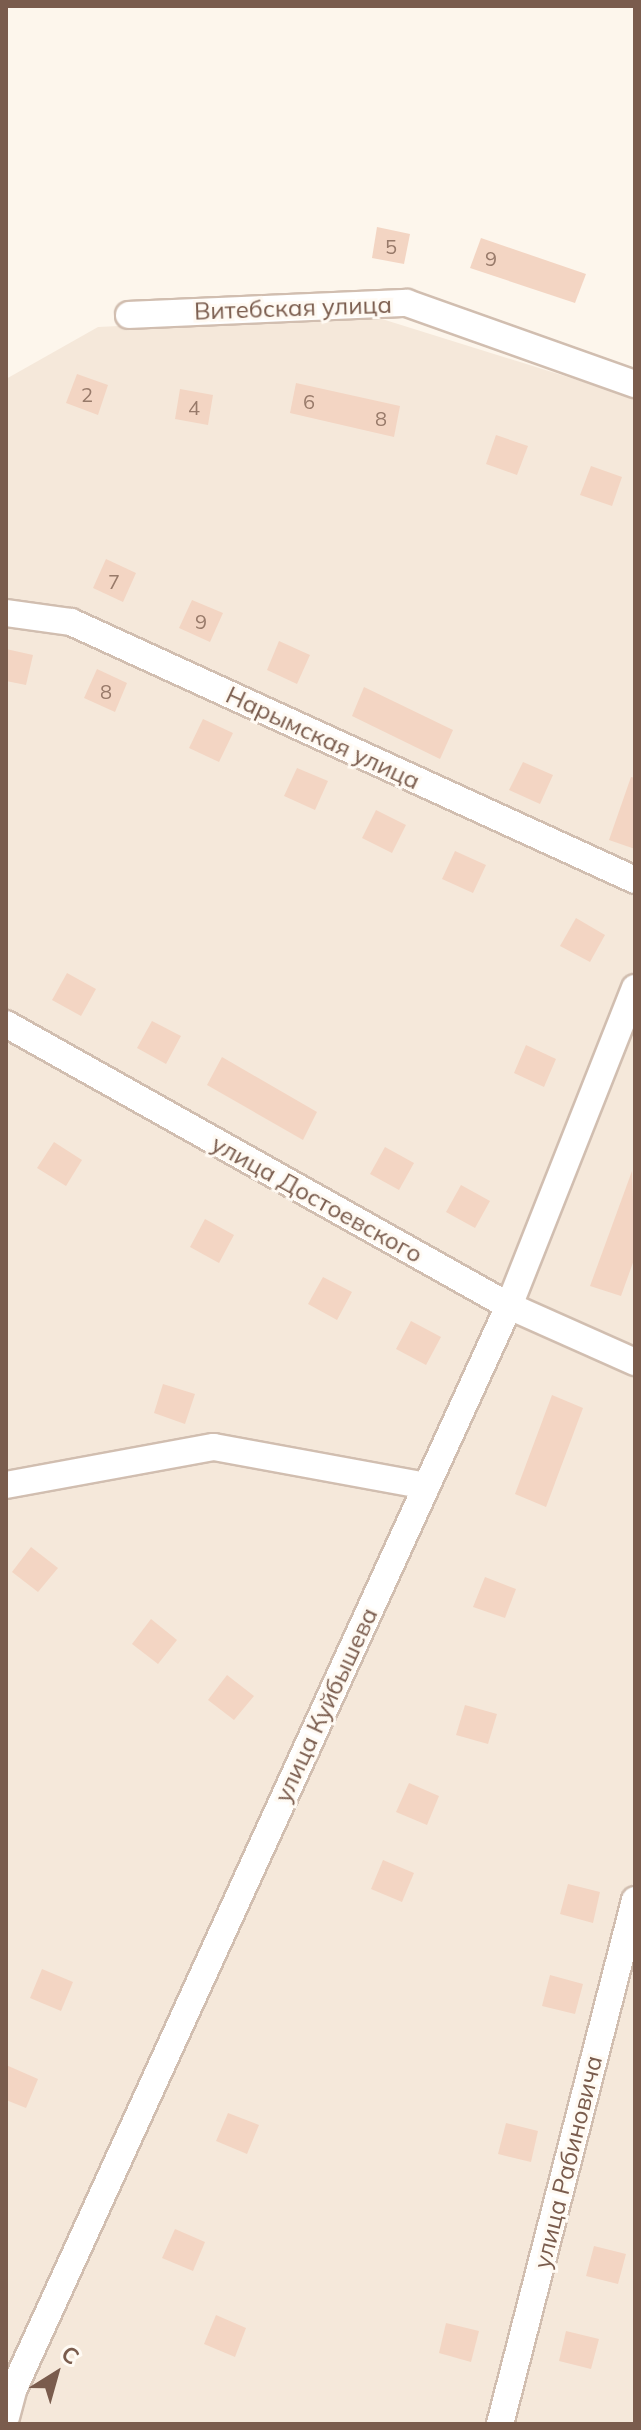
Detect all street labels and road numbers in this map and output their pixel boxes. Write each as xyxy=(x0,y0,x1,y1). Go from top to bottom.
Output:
street label: Витебская улица xyxy=(194,290,392,326)
street label: Нарымская улица xyxy=(221,680,425,796)
street label: улица Достоевского xyxy=(207,1129,427,1269)
street label: улица Куйбышева xyxy=(268,1603,384,1807)
street label: улица Рабиновича xyxy=(528,2052,608,2272)

